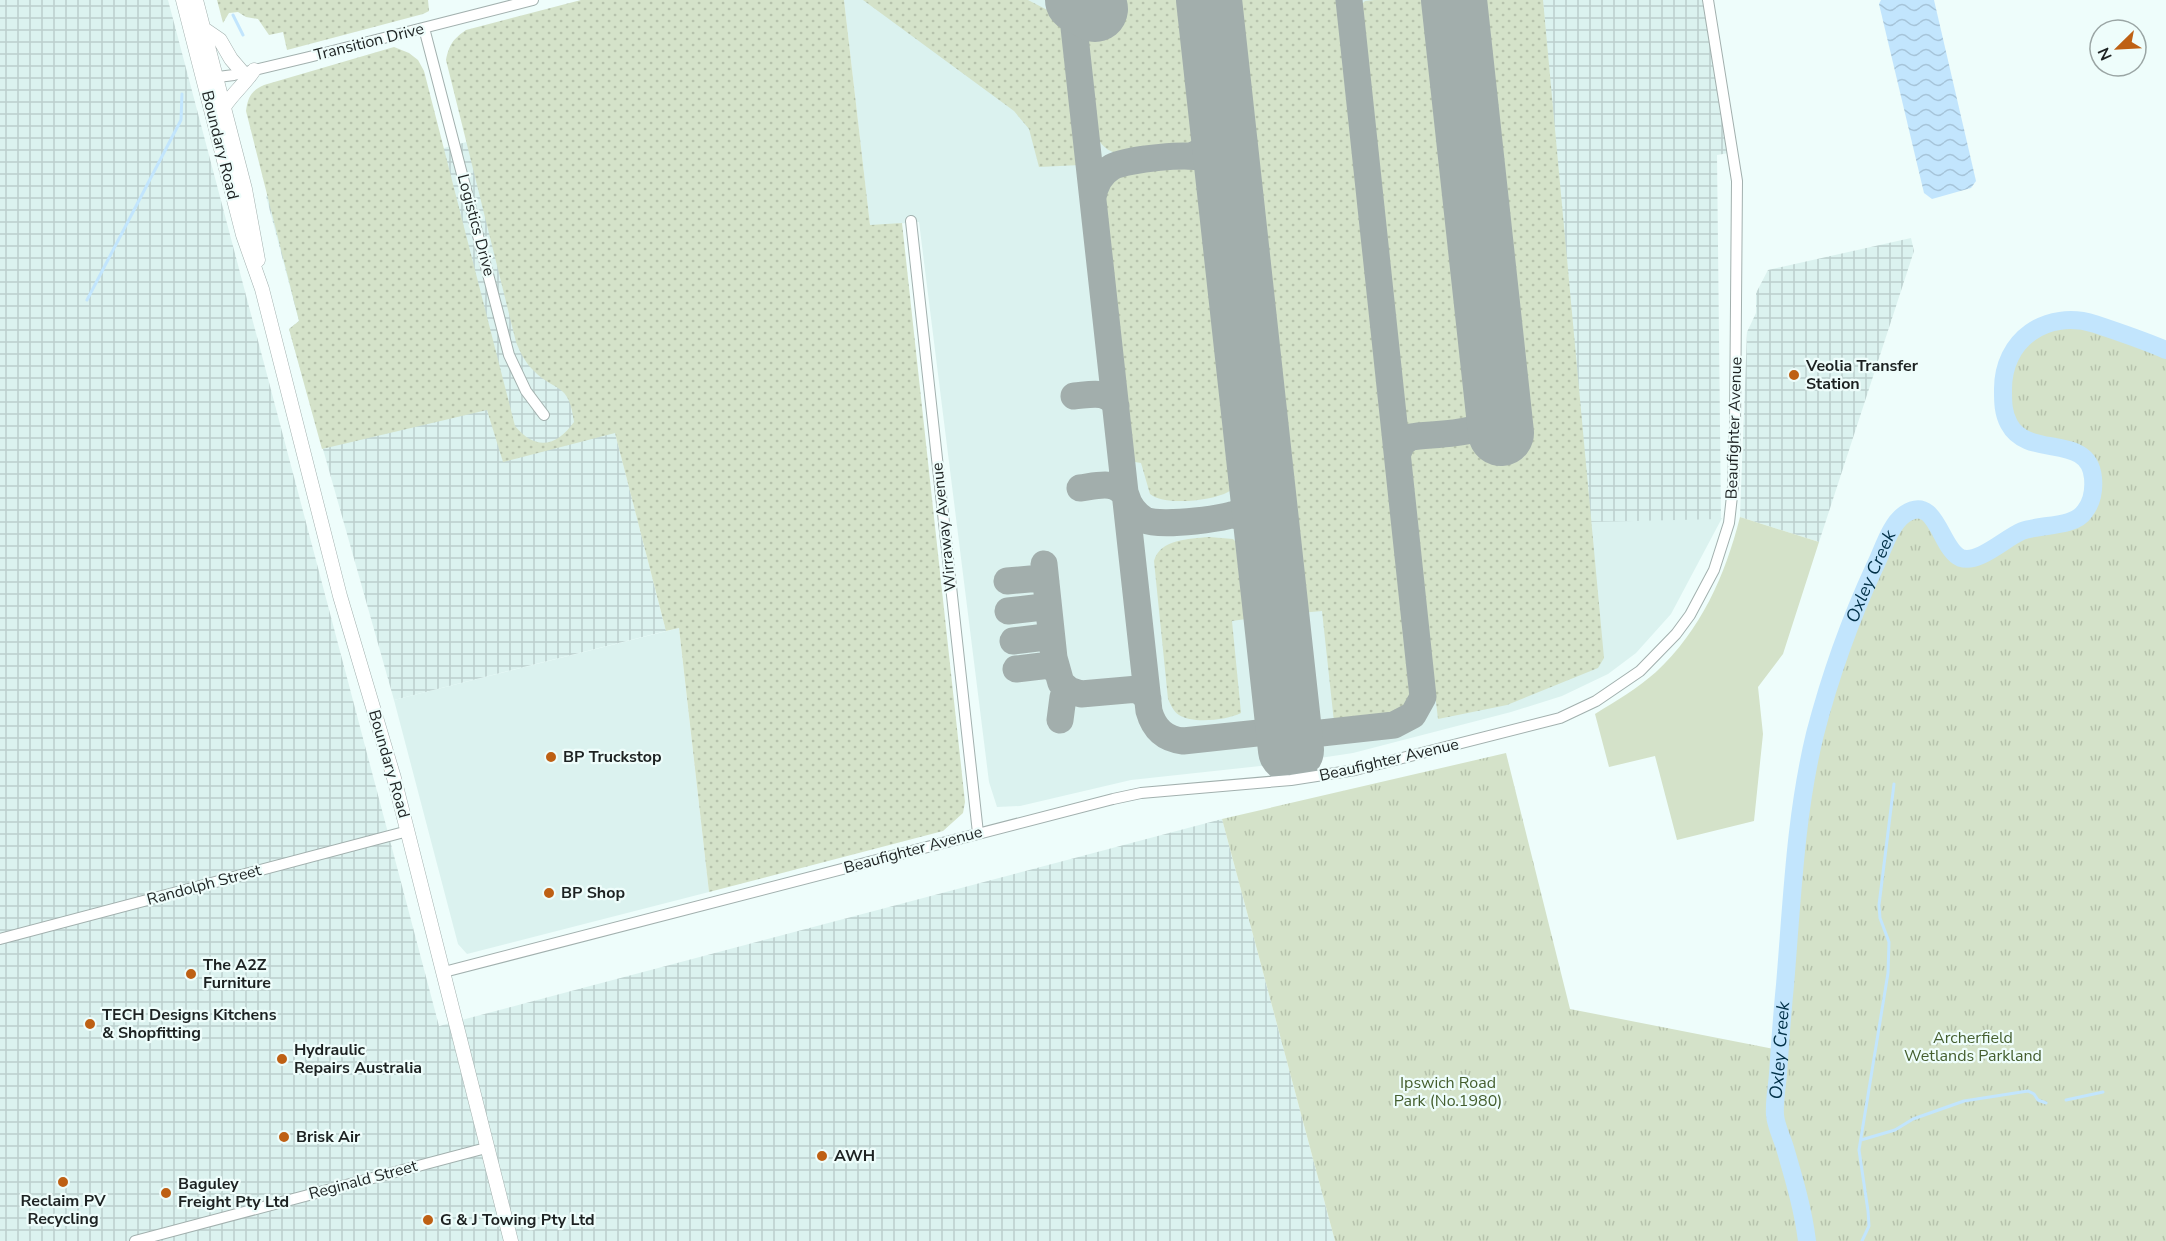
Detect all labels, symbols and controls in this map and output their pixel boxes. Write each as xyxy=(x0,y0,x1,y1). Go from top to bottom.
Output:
street label: Transition Drive xyxy=(312,18,426,66)
north arrow xyxy=(2088,18,2148,78)
text: N xyxy=(2093,44,2118,64)
street label: Boundary Road xyxy=(196,88,244,202)
street label: Logistics Drive xyxy=(452,172,500,278)
place label: Veolia Transfer Station xyxy=(1805,355,1919,395)
street label: Beaufighter Avenue xyxy=(1721,356,1747,500)
marker: Veolia Transfer Station xyxy=(1787,368,1801,382)
street label: Wirraway Avenue xyxy=(926,461,962,593)
water label: Oxley Creek xyxy=(1840,525,1902,626)
street label: Boundary Road xyxy=(363,707,415,821)
street label: Beaufighter Avenue xyxy=(1317,733,1461,787)
place label: BP Truckstop xyxy=(563,746,662,768)
marker: BP Truckstop xyxy=(544,750,558,764)
street label: Beaufighter Avenue xyxy=(841,821,985,879)
street label: Randolph Street xyxy=(144,859,264,911)
place label: BP Shop xyxy=(561,882,625,904)
marker: BP Shop xyxy=(542,886,556,900)
place label: The A2Z Furniture xyxy=(203,954,271,994)
marker: The A2Z Furniture xyxy=(184,967,198,981)
water label: Oxley Creek xyxy=(1763,999,1795,1101)
place label: TECH Designs Kitchens & Shopfitting xyxy=(102,1004,277,1044)
marker: TECH Designs Kitchens & Shopfitting xyxy=(83,1017,97,1031)
park label: Archerfield Wetlands Parkland xyxy=(1904,1027,2042,1067)
place label: Hydraulic Repairs Australia xyxy=(294,1039,422,1079)
marker: Hydraulic Repairs Australia xyxy=(275,1052,289,1066)
park label: Ipswich Road Park (No.1980) xyxy=(1394,1072,1502,1112)
place label: Brisk Air xyxy=(296,1126,361,1148)
marker: Brisk Air xyxy=(277,1130,291,1144)
place label: AWH xyxy=(834,1145,875,1167)
marker: AWH xyxy=(815,1149,829,1163)
street label: Reginald Street xyxy=(306,1155,420,1205)
place label: Baguley Freight Pty Ltd xyxy=(178,1173,289,1213)
marker: Reclaim PV Recycling xyxy=(56,1175,70,1189)
marker: Baguley Freight Pty Ltd xyxy=(159,1186,173,1200)
place label: Reclaim PV Recycling xyxy=(20,1190,106,1230)
place label: G & J Towing Pty Ltd xyxy=(440,1209,595,1231)
marker: G & J Towing Pty Ltd xyxy=(421,1213,435,1227)

